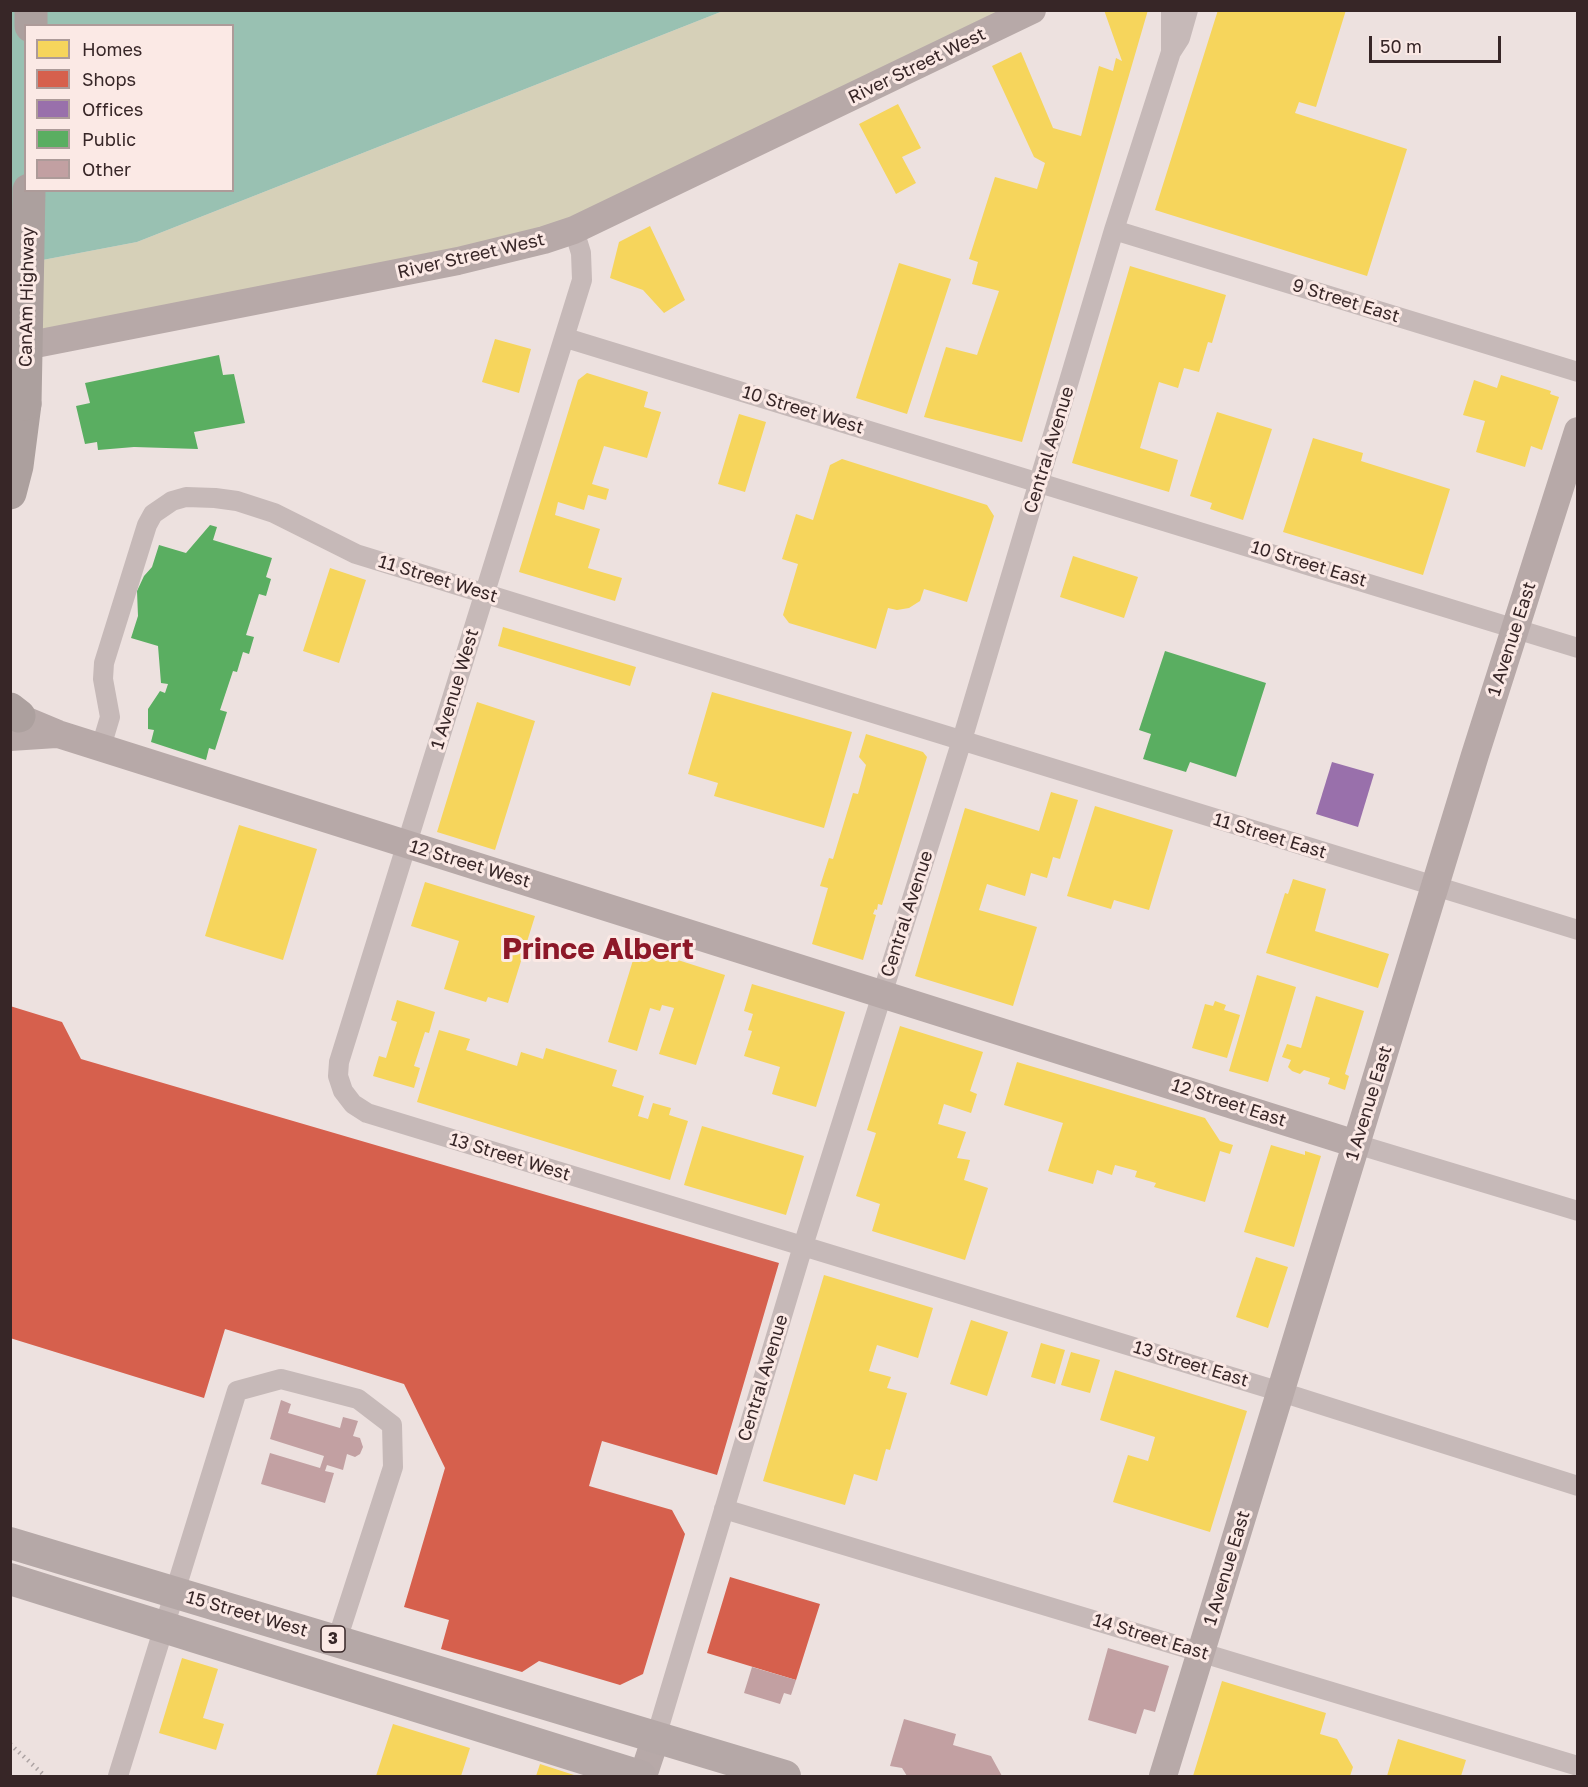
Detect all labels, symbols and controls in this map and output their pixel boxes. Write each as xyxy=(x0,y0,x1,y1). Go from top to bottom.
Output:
street label: River Street West xyxy=(845,23,989,109)
legend xyxy=(24,24,234,192)
scale bar xyxy=(1372,24,1504,62)
text: 50 m xyxy=(1380,35,1422,57)
text: Homes xyxy=(82,38,142,60)
text: Shops xyxy=(82,68,136,90)
text: Offices xyxy=(82,98,143,120)
text: Public xyxy=(82,128,136,150)
text: Other xyxy=(82,158,131,180)
street label: CanAm Highway xyxy=(15,227,39,367)
street label: River Street West xyxy=(395,229,547,283)
street label: 9 Street East xyxy=(1290,274,1402,328)
street label: 10 Street West xyxy=(740,381,866,439)
street label: Central Avenue xyxy=(1019,384,1079,516)
street label: 10 Street East xyxy=(1249,536,1369,592)
street label: 11 Street West xyxy=(376,551,500,607)
street label: 1 Avenue East xyxy=(1483,579,1541,699)
street label: 1 Avenue West xyxy=(426,626,484,752)
street label: 11 Street East xyxy=(1211,809,1329,863)
street label: 12 Street West xyxy=(407,835,533,893)
street label: Central Avenue xyxy=(876,848,938,980)
district label: Prince Albert xyxy=(502,931,694,967)
street label: 1 Avenue East xyxy=(1341,1043,1397,1163)
street label: 12 Street East xyxy=(1169,1074,1289,1132)
street label: 13 Street West xyxy=(447,1128,573,1186)
street label: Central Avenue xyxy=(733,1312,793,1444)
street label: 13 Street East xyxy=(1131,1336,1251,1392)
street label: 1 Avenue East xyxy=(1199,1508,1255,1628)
street label: 15 Street West xyxy=(184,1586,310,1642)
street label: 14 Street East xyxy=(1091,1609,1211,1665)
road number: 3 xyxy=(321,1626,345,1652)

